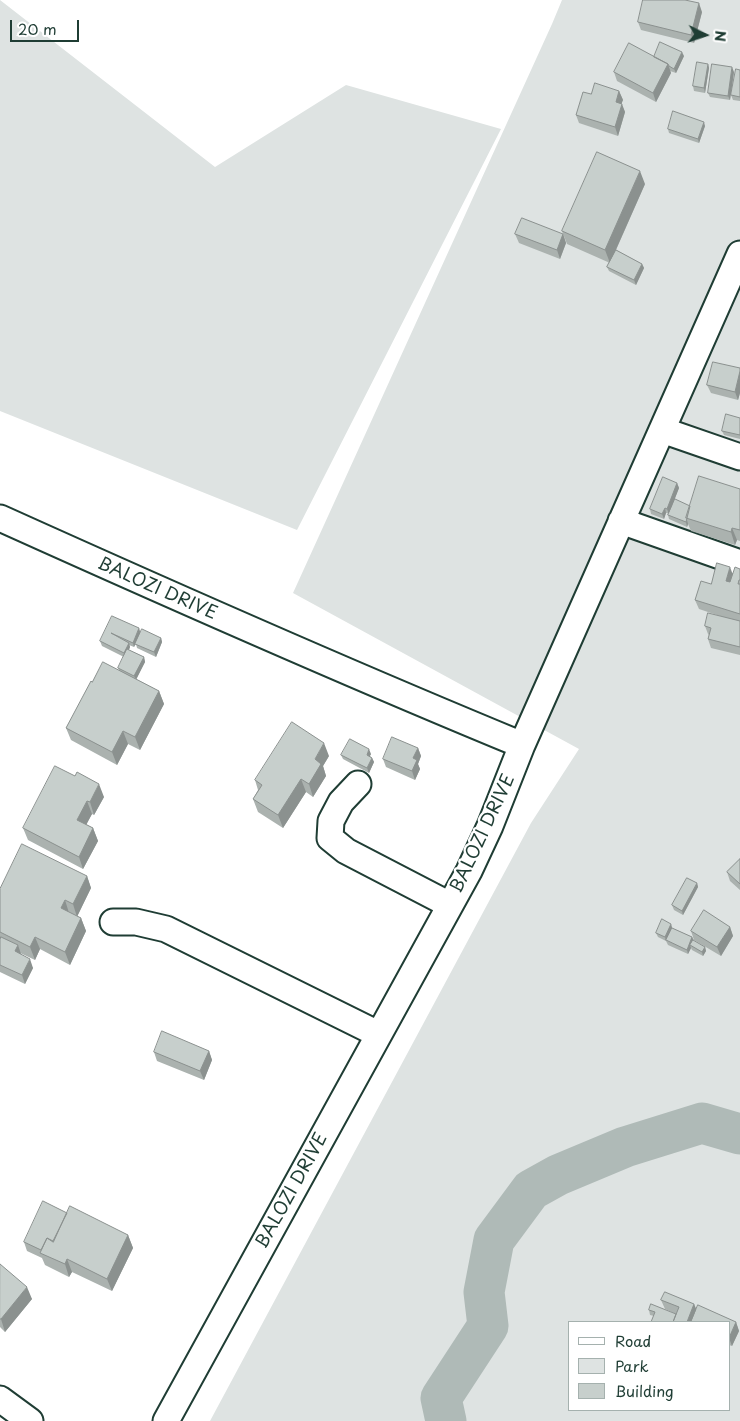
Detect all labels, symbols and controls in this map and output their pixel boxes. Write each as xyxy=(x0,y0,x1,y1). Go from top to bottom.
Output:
scale bar xyxy=(12,10,81,42)
north arrow xyxy=(680,10,730,60)
text: 20 m xyxy=(18,17,57,40)
text: N xyxy=(710,30,731,42)
street label: BALOZI DRIVE xyxy=(94,553,220,625)
street label: BALOZI DRIVE xyxy=(446,771,520,897)
street label: BALOZI DRIVE xyxy=(251,1130,333,1252)
legend xyxy=(568,1321,730,1411)
text: Road xyxy=(615,1329,651,1352)
text: Park xyxy=(615,1354,649,1377)
text: Building xyxy=(615,1379,674,1402)

